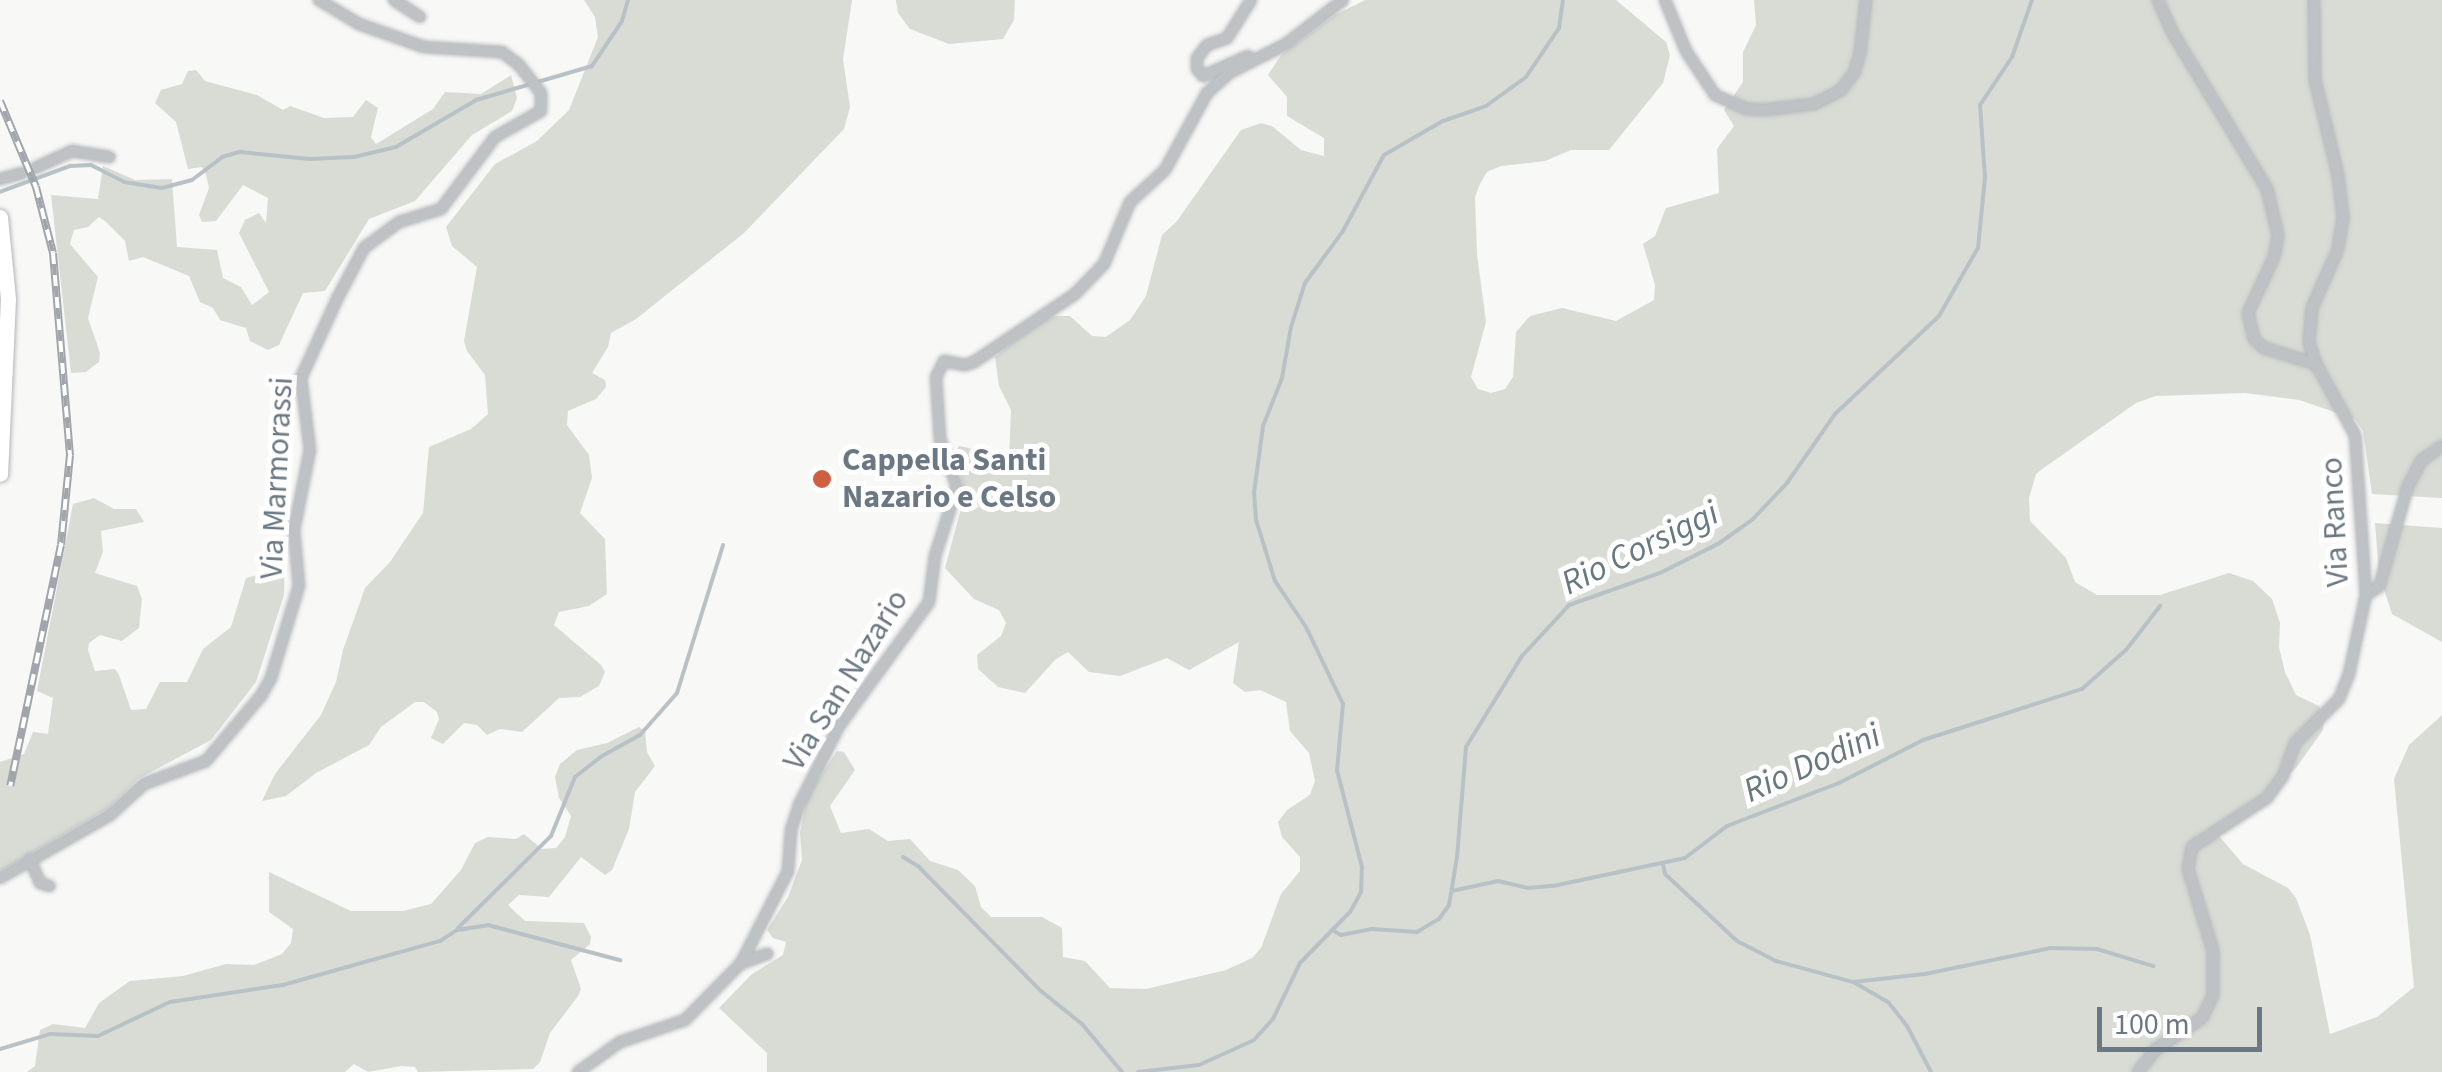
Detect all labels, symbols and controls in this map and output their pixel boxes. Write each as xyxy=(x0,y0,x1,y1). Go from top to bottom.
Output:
street label: Via Marmorassi xyxy=(253,376,301,580)
place label: Cappella Santi Nazario e Celso xyxy=(842,442,1056,517)
street label: Via Ranco xyxy=(2312,456,2358,588)
marker: Cappella Santi Nazario e Celso xyxy=(811,468,833,490)
water label: Rio Corsiggi xyxy=(1555,492,1725,604)
street label: Via San Nazario xyxy=(775,582,917,778)
water label: Rio Dodini xyxy=(1737,714,1887,812)
scale bar xyxy=(2102,987,2267,1049)
text: 100 m xyxy=(2114,1003,2190,1046)

